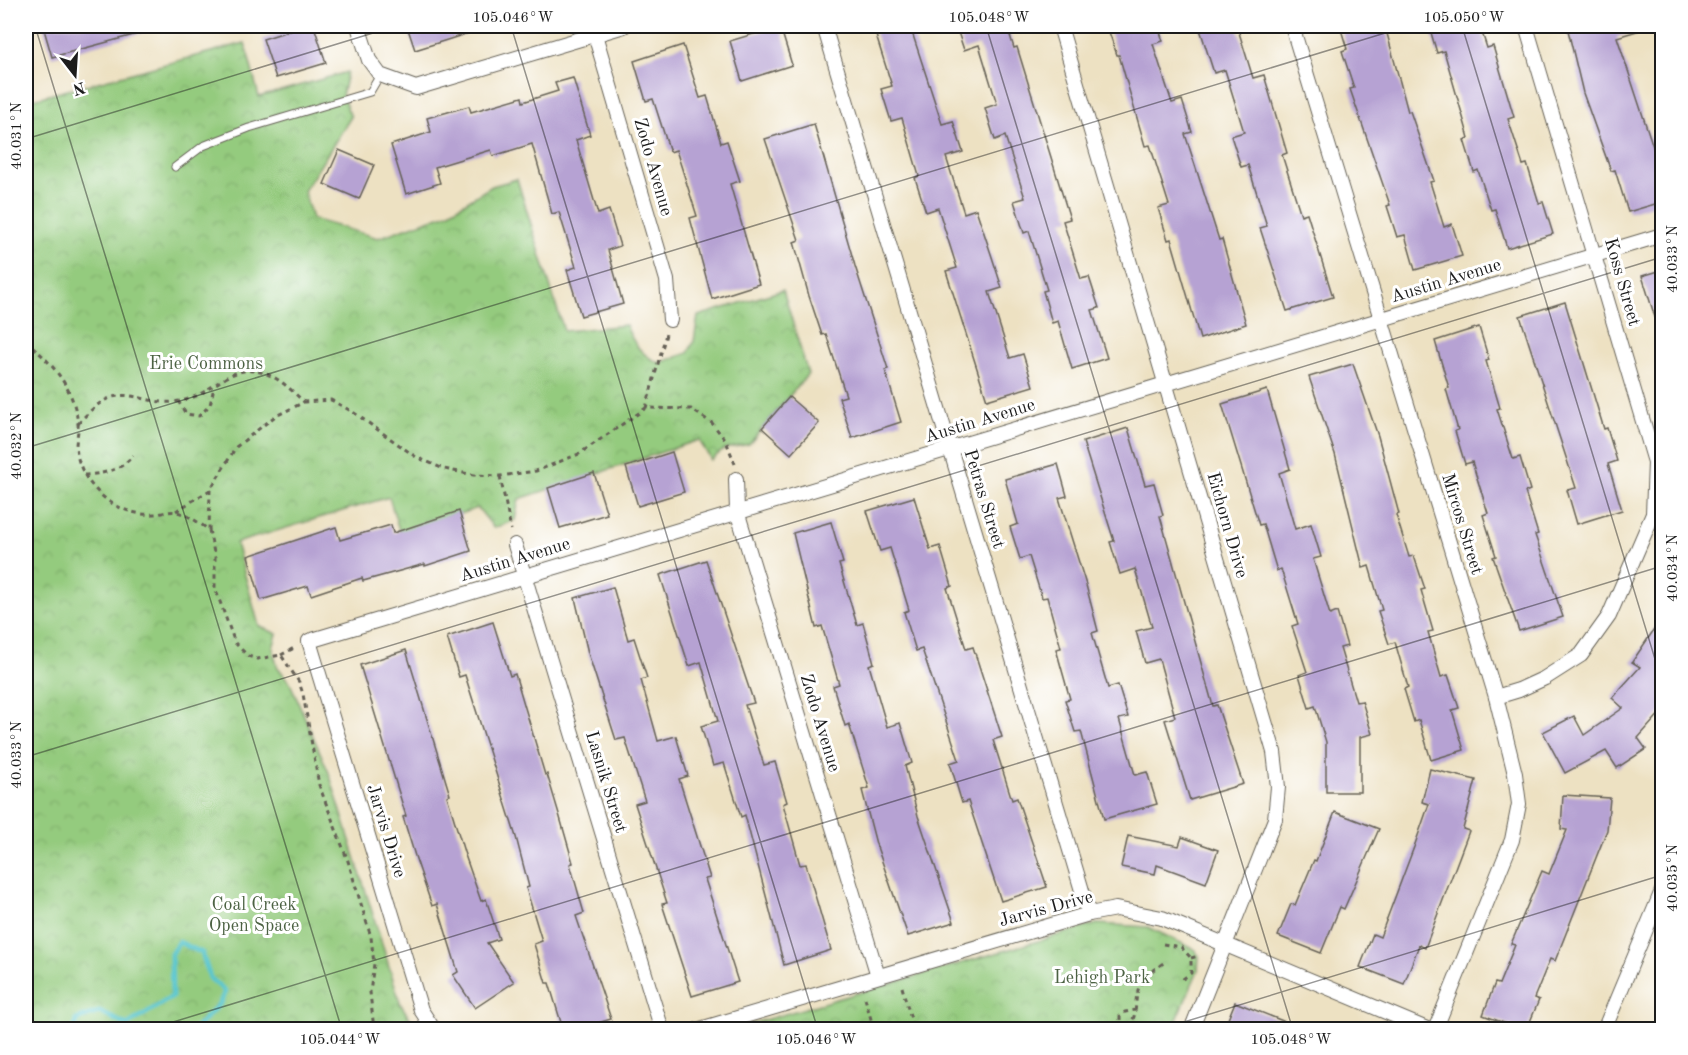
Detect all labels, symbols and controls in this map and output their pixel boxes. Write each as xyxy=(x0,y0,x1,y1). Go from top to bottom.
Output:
text: 105.046°W xyxy=(472,11,554,26)
text: 105.048°W xyxy=(948,11,1030,26)
text: 105.050°W xyxy=(1423,11,1505,26)
north arrow xyxy=(45,45,105,105)
text: N xyxy=(70,78,87,97)
text: 40.031°N xyxy=(10,102,25,170)
street label: Zodo Avenue xyxy=(630,116,676,218)
text: 40.033°N xyxy=(1666,225,1681,293)
street label: Koss Street xyxy=(1601,236,1643,328)
street label: Austin Avenue xyxy=(1389,256,1503,306)
park label: Erie Commons xyxy=(149,355,263,373)
street label: Austin Avenue xyxy=(923,396,1037,446)
text: 40.032°N xyxy=(10,412,25,480)
street label: Petras Street xyxy=(960,447,1008,551)
street label: Eichorn Drive xyxy=(1203,470,1251,580)
street label: Mircos Street xyxy=(1438,471,1486,577)
text: 40.034°N xyxy=(1666,534,1681,602)
street label: Austin Avenue xyxy=(458,535,572,585)
street label: Zodo Avenue xyxy=(797,672,843,774)
text: 40.033°N xyxy=(10,721,25,789)
street label: Lasnik Street xyxy=(582,729,630,835)
street label: Jarvis Drive xyxy=(363,782,409,880)
text: 40.035°N xyxy=(1666,844,1681,912)
street label: Jarvis Drive xyxy=(997,888,1095,930)
park label: Coal Creek Open Space xyxy=(209,896,299,935)
park label: Lehigh Park xyxy=(1054,969,1150,987)
text: 105.044°W xyxy=(299,1033,381,1048)
text: 105.046°W xyxy=(775,1033,857,1048)
text: 105.048°W xyxy=(1250,1033,1332,1048)

